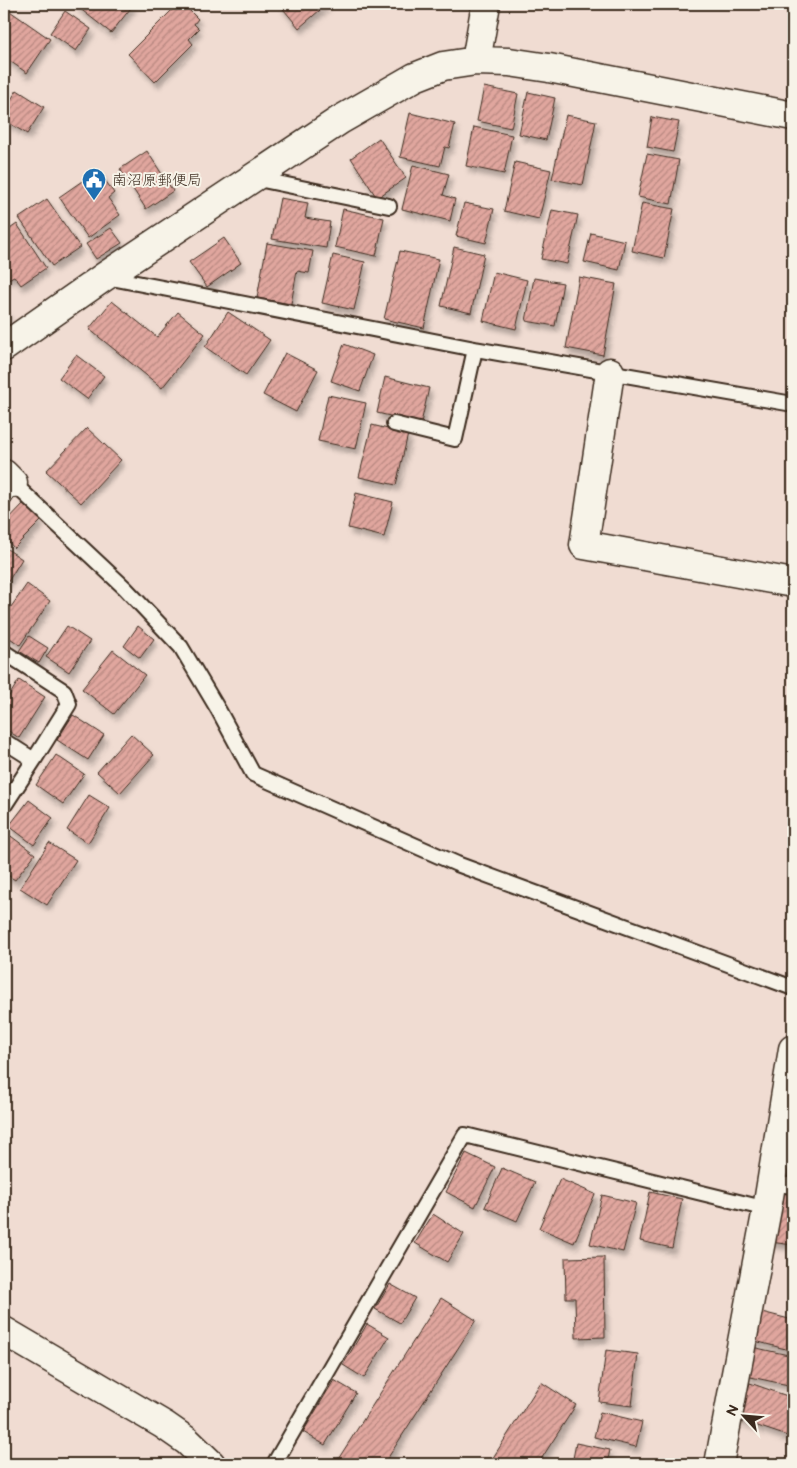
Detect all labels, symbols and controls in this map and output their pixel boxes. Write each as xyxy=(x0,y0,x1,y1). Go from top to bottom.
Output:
public building icon: 南沼原郵便局 xyxy=(81,167,107,201)
place label: 南沼原郵便局 xyxy=(112,171,202,190)
north arrow xyxy=(720,1390,770,1440)
text: N xyxy=(723,1402,743,1419)

